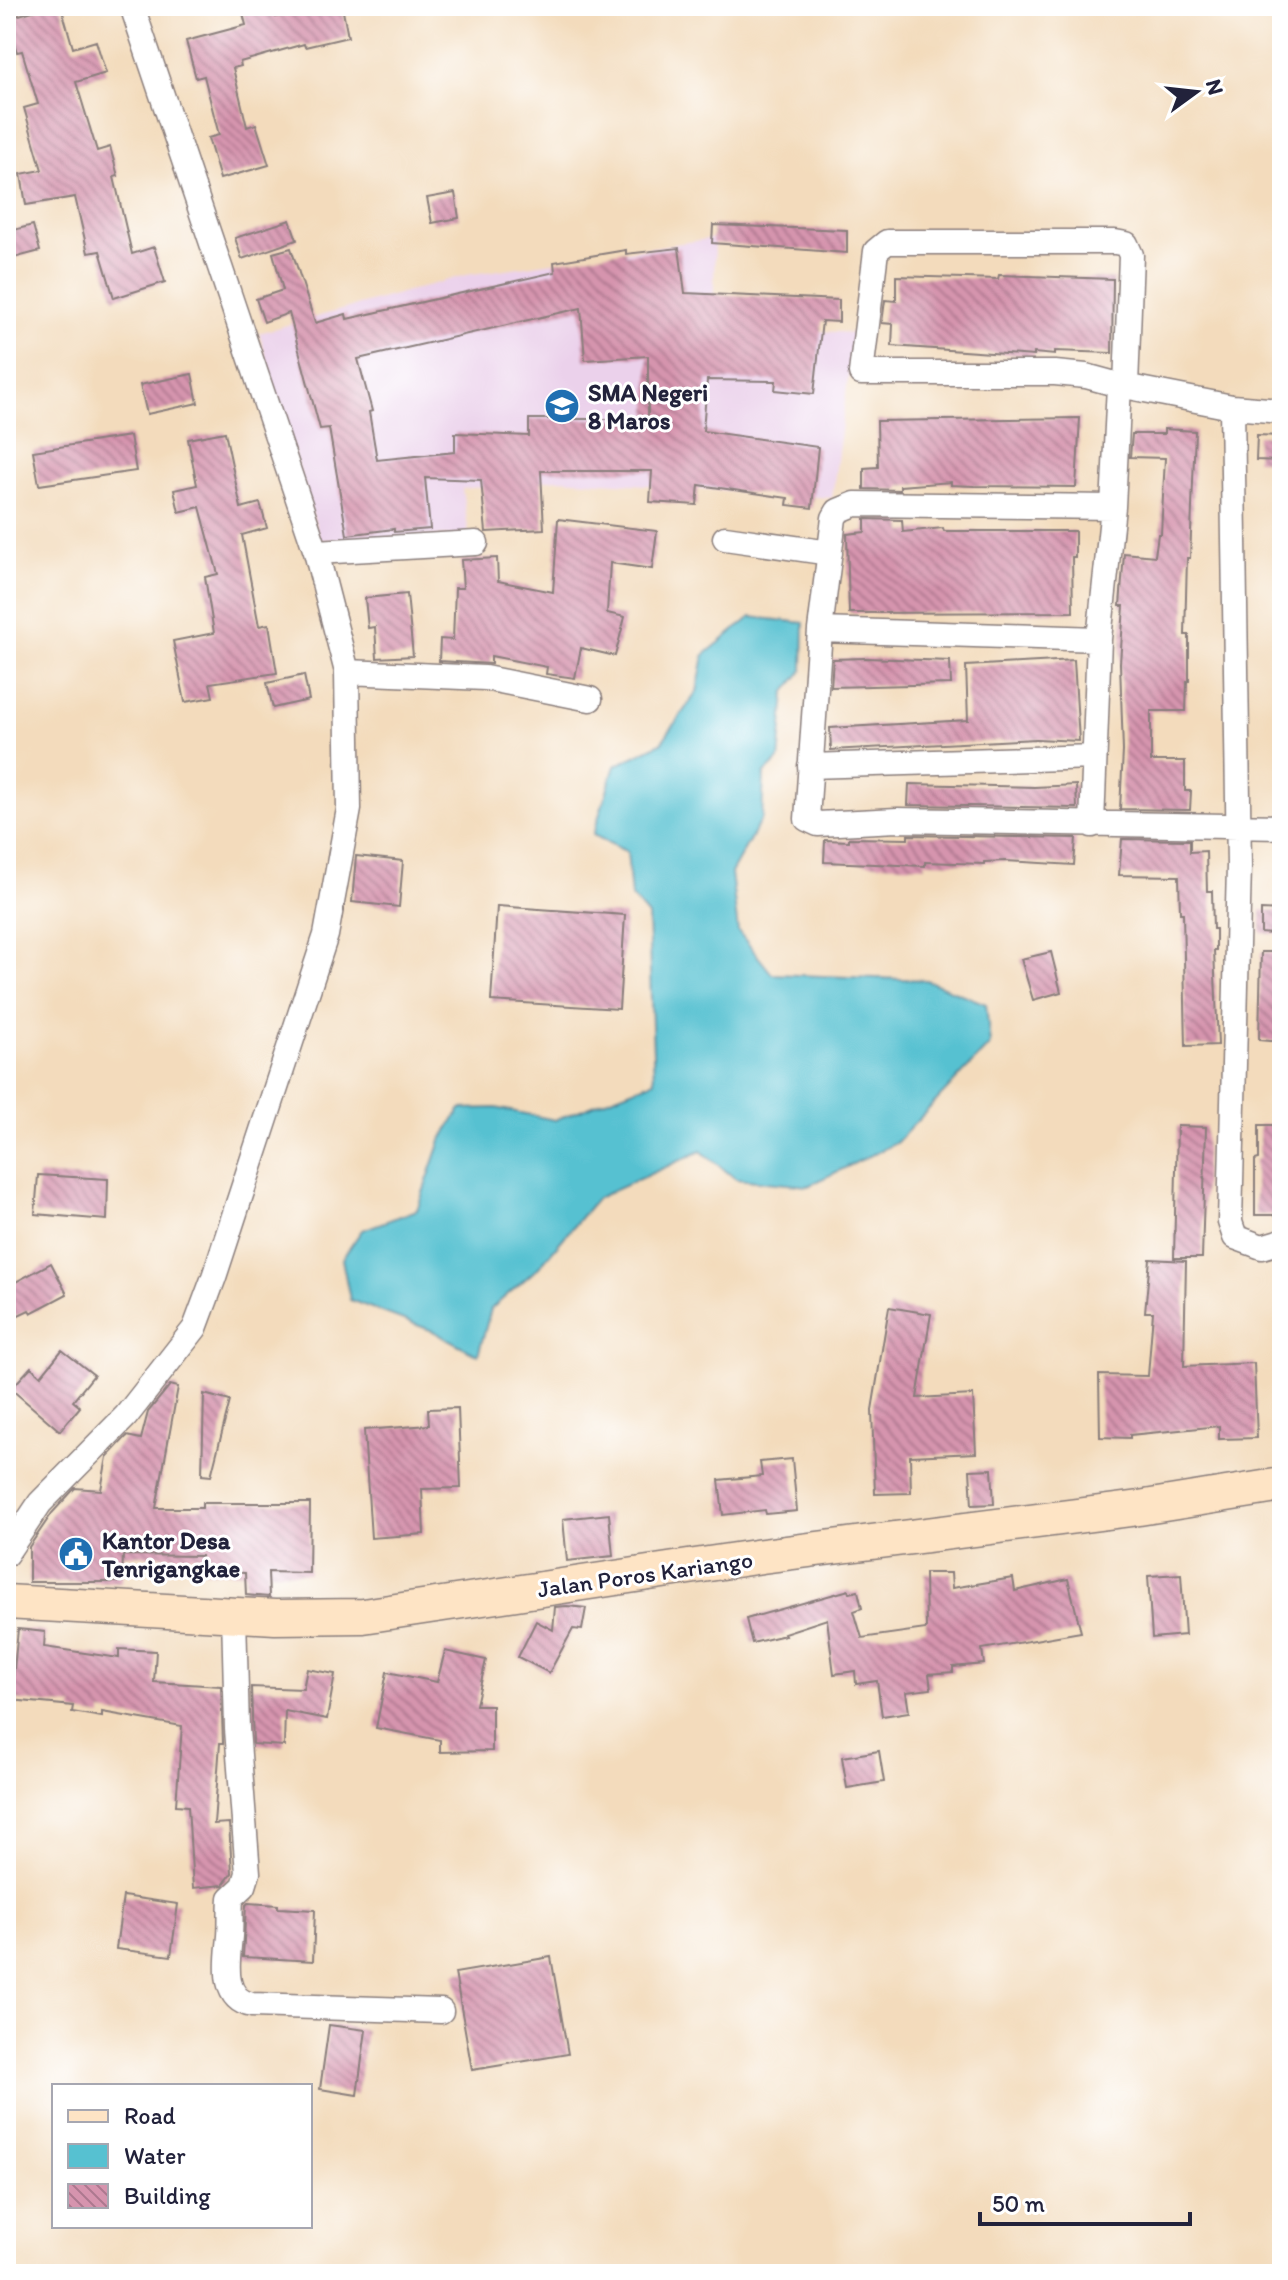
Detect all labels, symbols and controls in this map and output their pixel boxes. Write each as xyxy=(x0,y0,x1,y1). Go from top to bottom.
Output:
north arrow xyxy=(1156,52,1236,132)
text: N xyxy=(1200,76,1230,98)
place label: SMA Negeri 8 Maros xyxy=(588,378,708,435)
school or university icon: SMA Negeri 8 Maros xyxy=(543,387,581,425)
place label: Kantor Desa Tenrigangkae xyxy=(101,1526,240,1584)
public building icon: Kantor Desa Tenrigangkae xyxy=(57,1535,95,1573)
street label: Jalan Poros Kariango xyxy=(535,1545,755,1603)
legend xyxy=(52,2084,312,2228)
text: Road xyxy=(124,2101,176,2130)
text: Water xyxy=(124,2141,186,2170)
scale bar xyxy=(980,2176,1190,2226)
text: Building xyxy=(124,2181,211,2210)
text: 50 m xyxy=(992,2189,1045,2218)

